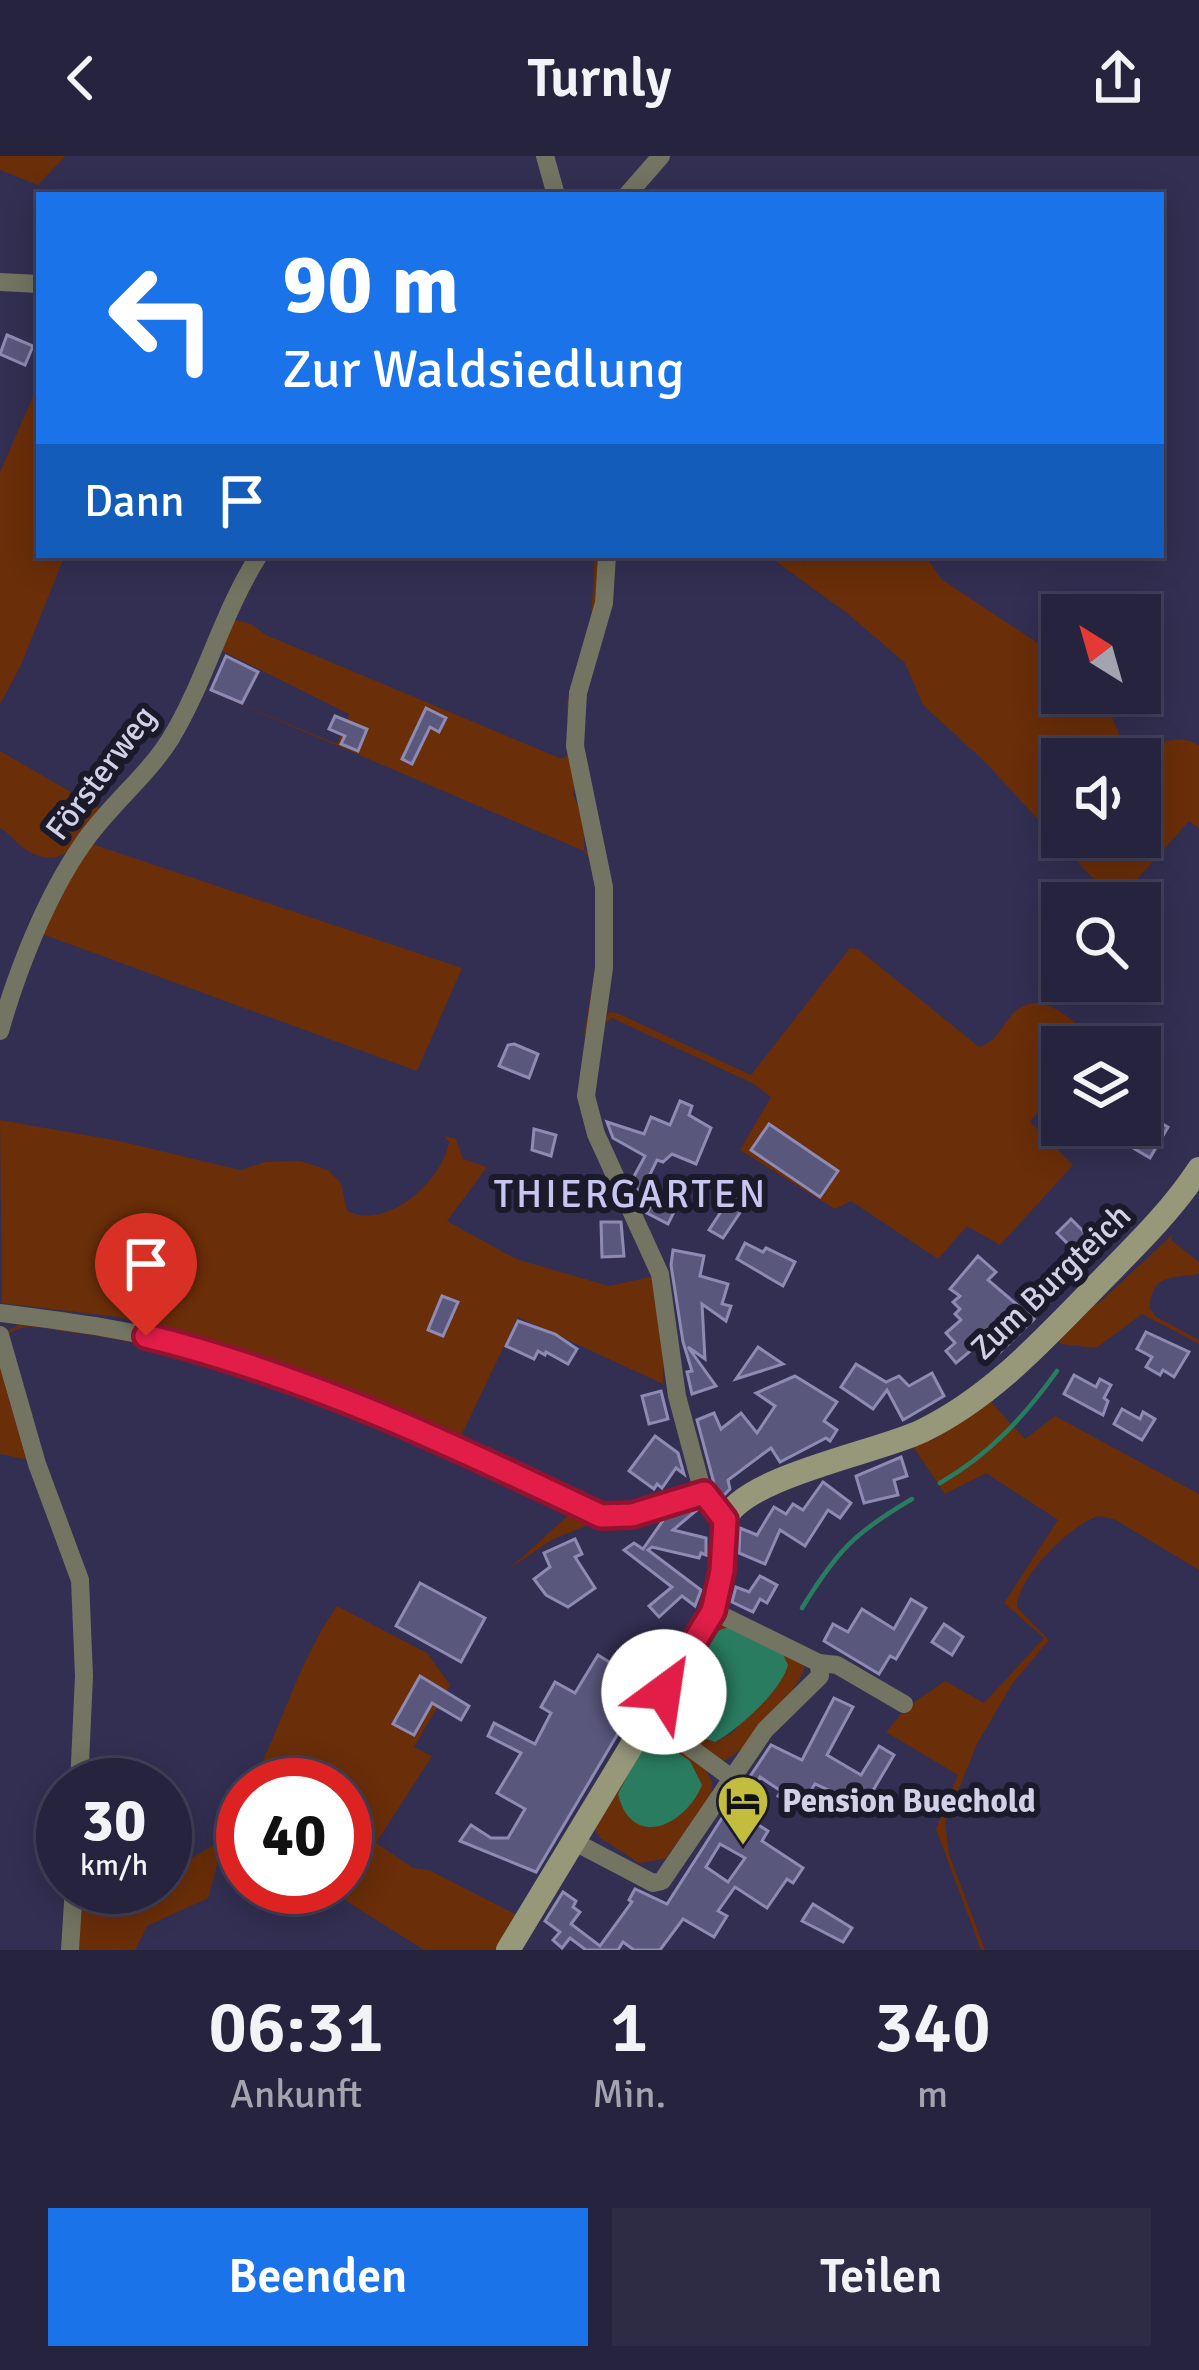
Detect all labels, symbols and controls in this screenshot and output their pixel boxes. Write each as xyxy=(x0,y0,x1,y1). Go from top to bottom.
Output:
icon: back xyxy=(48,45,114,111)
text: Turnly xyxy=(527,45,672,112)
icon: share xyxy=(1085,45,1151,111)
text: 90 m xyxy=(282,233,459,337)
icon: left xyxy=(84,240,240,396)
text: Zur Waldsiedlung xyxy=(282,336,684,403)
icon: arrive xyxy=(209,468,275,534)
text: Dann xyxy=(84,474,185,529)
north arrow xyxy=(1041,594,1161,714)
map controls xyxy=(1041,594,1161,1146)
street label: Försterweg xyxy=(37,698,165,848)
button: sound xyxy=(1041,738,1161,858)
button: search xyxy=(1041,882,1161,1002)
button: layers xyxy=(1041,1026,1161,1146)
district label: THIERGARTEN xyxy=(494,1170,768,1218)
street label: Zum Burgteich xyxy=(962,1195,1140,1369)
pin xyxy=(95,1213,197,1336)
icon: arrive xyxy=(113,1231,179,1297)
position arrow xyxy=(601,1629,727,1755)
speed limit sign: 40 xyxy=(216,1758,372,1914)
hotel icon: Pension Buechold xyxy=(715,1773,771,1847)
place label: Pension Buechold xyxy=(782,1781,1036,1822)
text: 30 xyxy=(82,1784,146,1858)
text: km/h xyxy=(80,1847,148,1884)
text: 06:31 xyxy=(208,1983,384,2072)
text: 1 xyxy=(610,1983,649,2072)
text: 340 xyxy=(874,1983,991,2072)
text: Ankunft xyxy=(230,2070,362,2118)
text: Min. xyxy=(592,2070,666,2118)
text: m xyxy=(917,2070,948,2118)
button: Beenden xyxy=(48,2208,588,2346)
button: Teilen xyxy=(612,2208,1151,2346)

